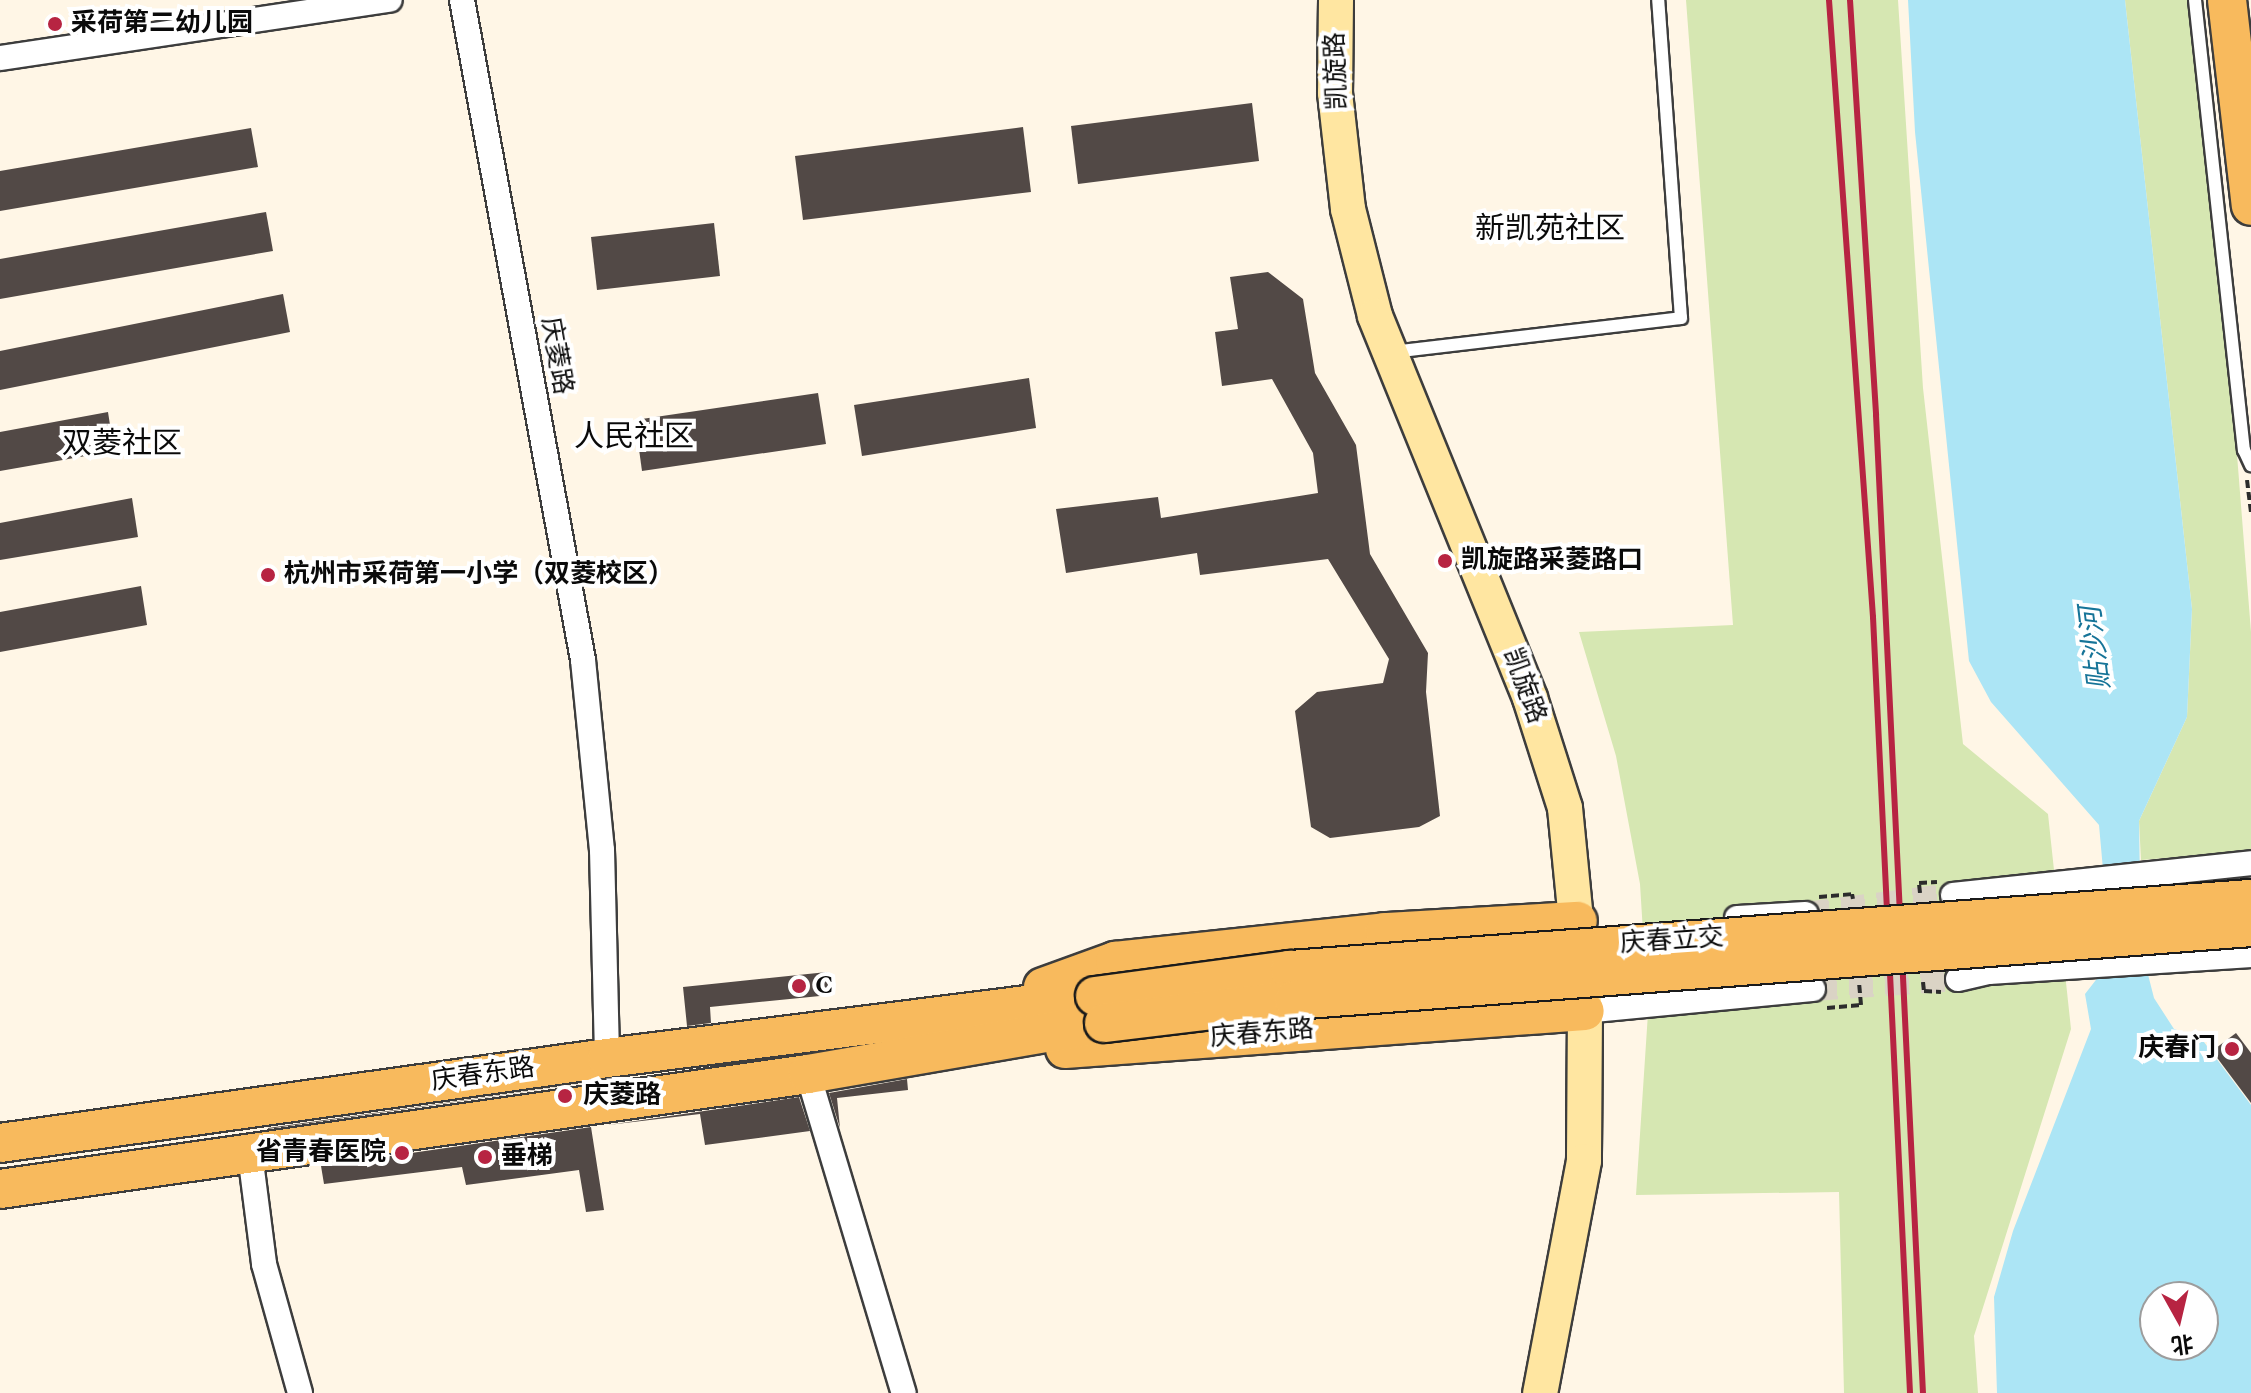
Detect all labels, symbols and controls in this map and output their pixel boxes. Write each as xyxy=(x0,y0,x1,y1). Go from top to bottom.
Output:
place label: 采荷第二幼儿园 xyxy=(71,8,253,40)
marker: 采荷第二幼儿园 xyxy=(46,15,64,33)
street label: 凯旋路 xyxy=(1320,31,1354,111)
district label: 新凯苑社区 xyxy=(1475,211,1625,247)
street label: 庆菱路 xyxy=(534,315,578,397)
district label: 人民社区 xyxy=(574,419,694,455)
district label: 双菱社区 xyxy=(62,426,182,462)
place label: 凯旋路采菱路口 xyxy=(1461,545,1643,577)
marker: 凯旋路采菱路口 xyxy=(1436,552,1454,570)
place label: 杭州市采荷第一小学（双菱校区） xyxy=(284,559,674,591)
marker: 杭州市采荷第一小学（双菱校区） xyxy=(259,566,277,584)
water label: 贴沙河 xyxy=(2074,604,2118,692)
street label: 凯旋路 xyxy=(1496,644,1552,728)
street label: 庆春立交 xyxy=(1619,922,1725,960)
place label: C xyxy=(815,970,833,1002)
marker: C xyxy=(790,977,808,995)
street label: 庆春东路 xyxy=(1209,1014,1315,1054)
place label: 庆春门 xyxy=(2138,1033,2216,1065)
marker: 庆春门 xyxy=(2223,1040,2241,1058)
street label: 庆春东路 xyxy=(429,1052,537,1098)
place label: 庆菱路 xyxy=(583,1080,661,1112)
marker: 庆菱路 xyxy=(554,1085,576,1107)
place label: 省青春医院 xyxy=(256,1137,386,1169)
place label: 垂梯 xyxy=(501,1141,553,1173)
marker: 省青春医院 xyxy=(393,1144,411,1162)
marker: 垂梯 xyxy=(476,1148,494,1166)
north arrow xyxy=(2139,1281,2219,1361)
text: 北 xyxy=(2169,1325,2195,1361)

